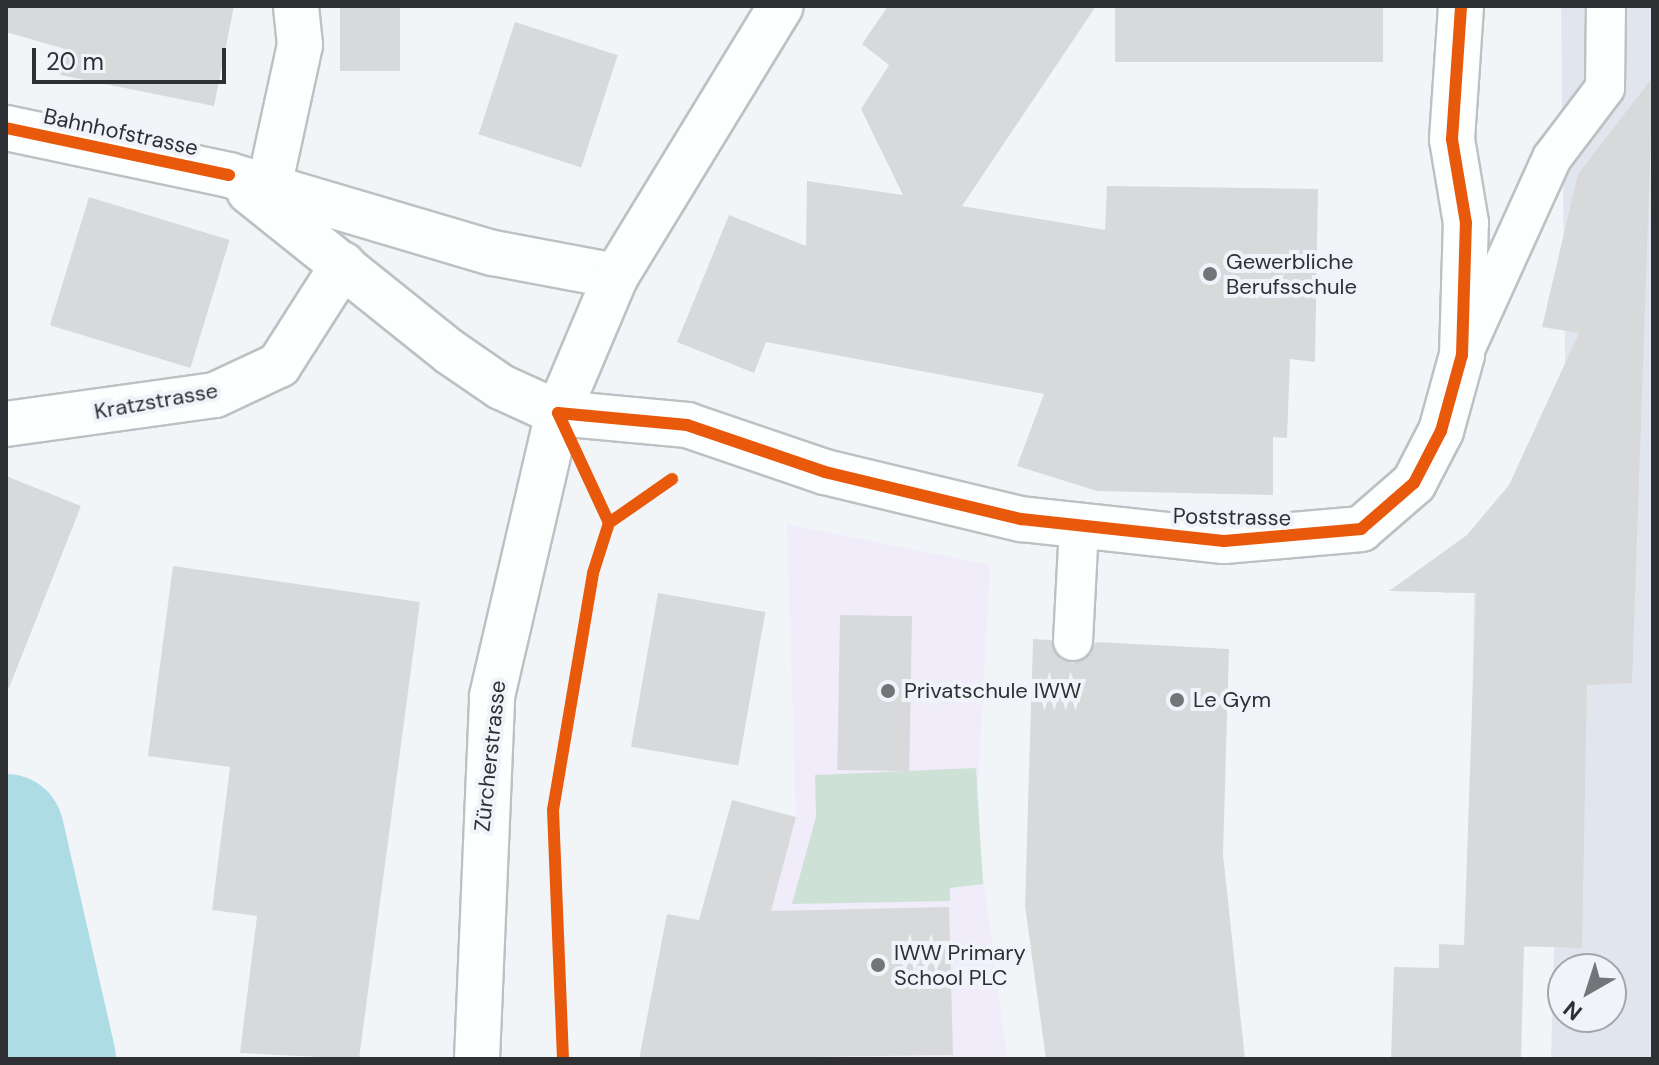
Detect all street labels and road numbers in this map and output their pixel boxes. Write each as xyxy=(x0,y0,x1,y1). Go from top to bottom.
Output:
street label: Bahnhofstrasse xyxy=(41,103,201,161)
street label: Kratzstrasse xyxy=(92,377,220,425)
street label: Poststrasse xyxy=(1173,503,1291,531)
street label: Zürcherstrasse xyxy=(469,679,511,833)

